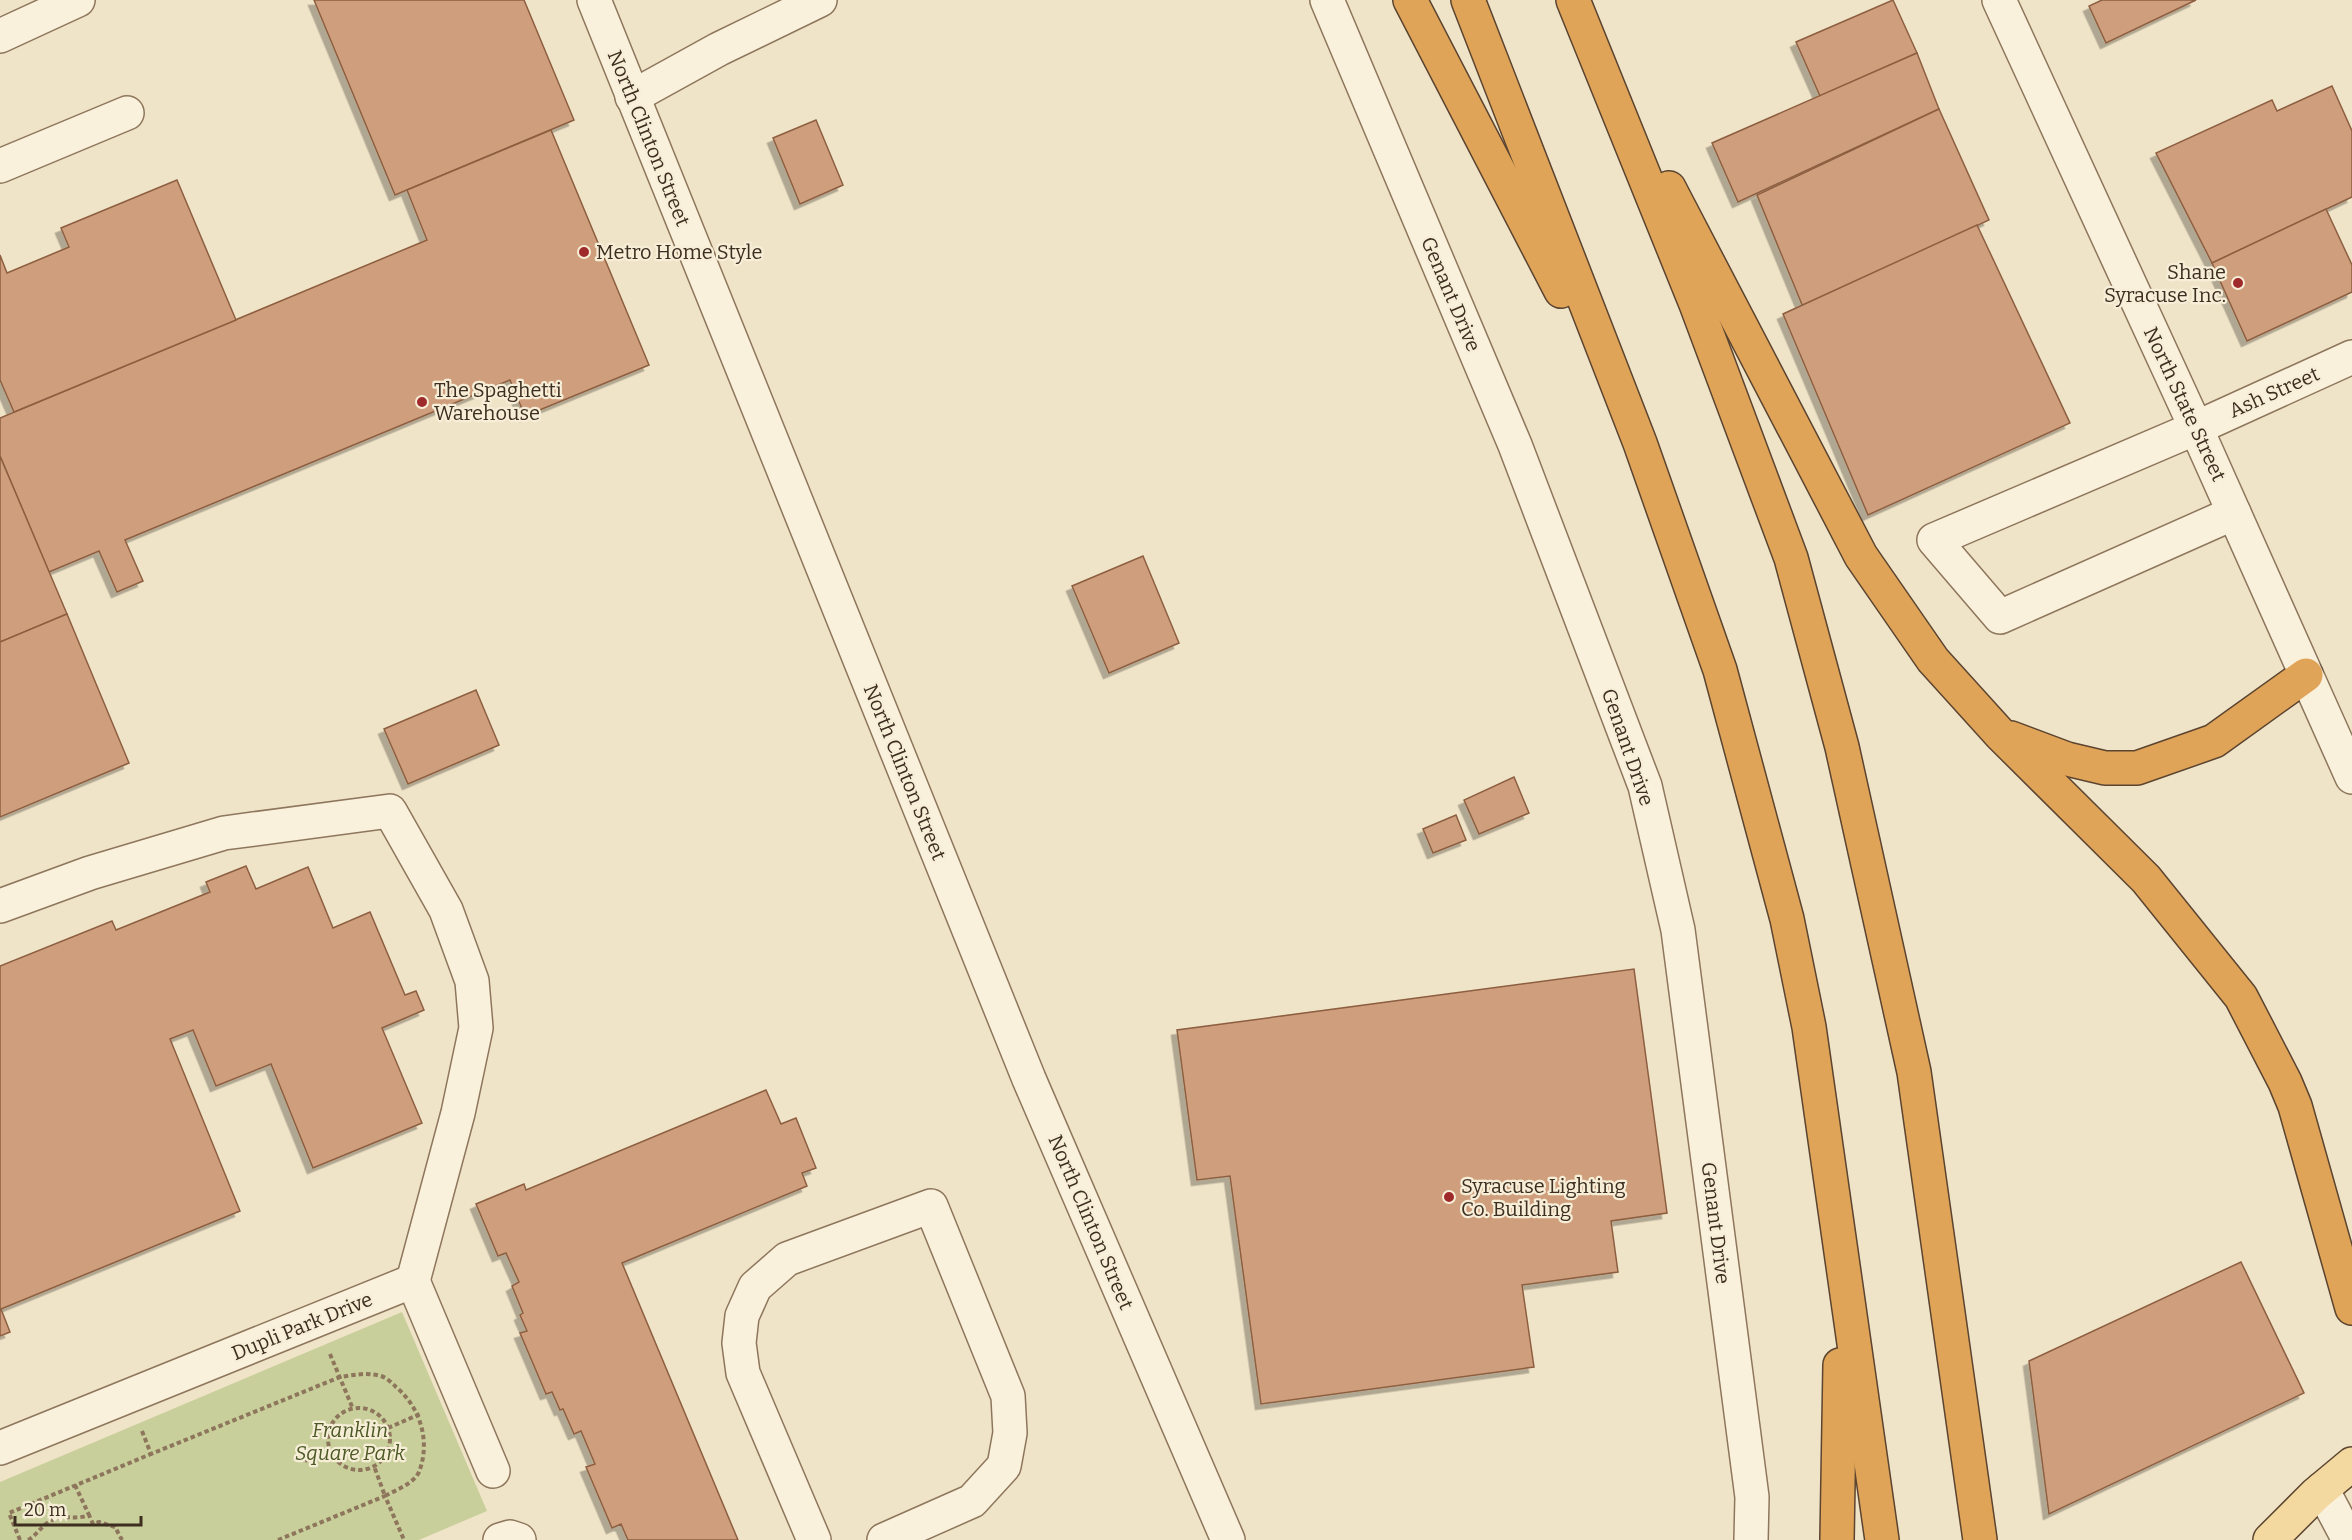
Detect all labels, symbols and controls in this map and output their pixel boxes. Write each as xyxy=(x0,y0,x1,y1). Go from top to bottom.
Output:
street label: North Clinton Street xyxy=(603,47,695,229)
street label: Genant Drive xyxy=(1416,233,1486,355)
place label: Metro Home Style xyxy=(596,240,763,264)
marker: Metro Home Style xyxy=(577,245,591,259)
place label: Shane Syracuse Inc. xyxy=(2104,260,2226,307)
marker: Shane Syracuse Inc. xyxy=(2231,276,2245,290)
street label: North State Street xyxy=(2139,323,2231,485)
street label: Ash Street xyxy=(2225,361,2323,423)
place label: The Spaghetti Warehouse xyxy=(434,378,562,425)
marker: The Spaghetti Warehouse xyxy=(415,395,429,409)
street label: North Clinton Street xyxy=(859,681,951,863)
street label: Genant Drive xyxy=(1597,685,1659,809)
street label: North Clinton Street xyxy=(1043,1131,1139,1313)
street label: Genant Drive xyxy=(1697,1161,1735,1285)
place label: Syracuse Lighting Co. Building xyxy=(1461,1174,1626,1221)
marker: Syracuse Lighting Co. Building xyxy=(1442,1190,1456,1204)
street label: Dupli Park Drive xyxy=(228,1287,376,1365)
park label: Franklin Square Park xyxy=(295,1418,405,1465)
scale bar xyxy=(15,1489,141,1527)
text: 20 m xyxy=(24,1499,66,1521)

